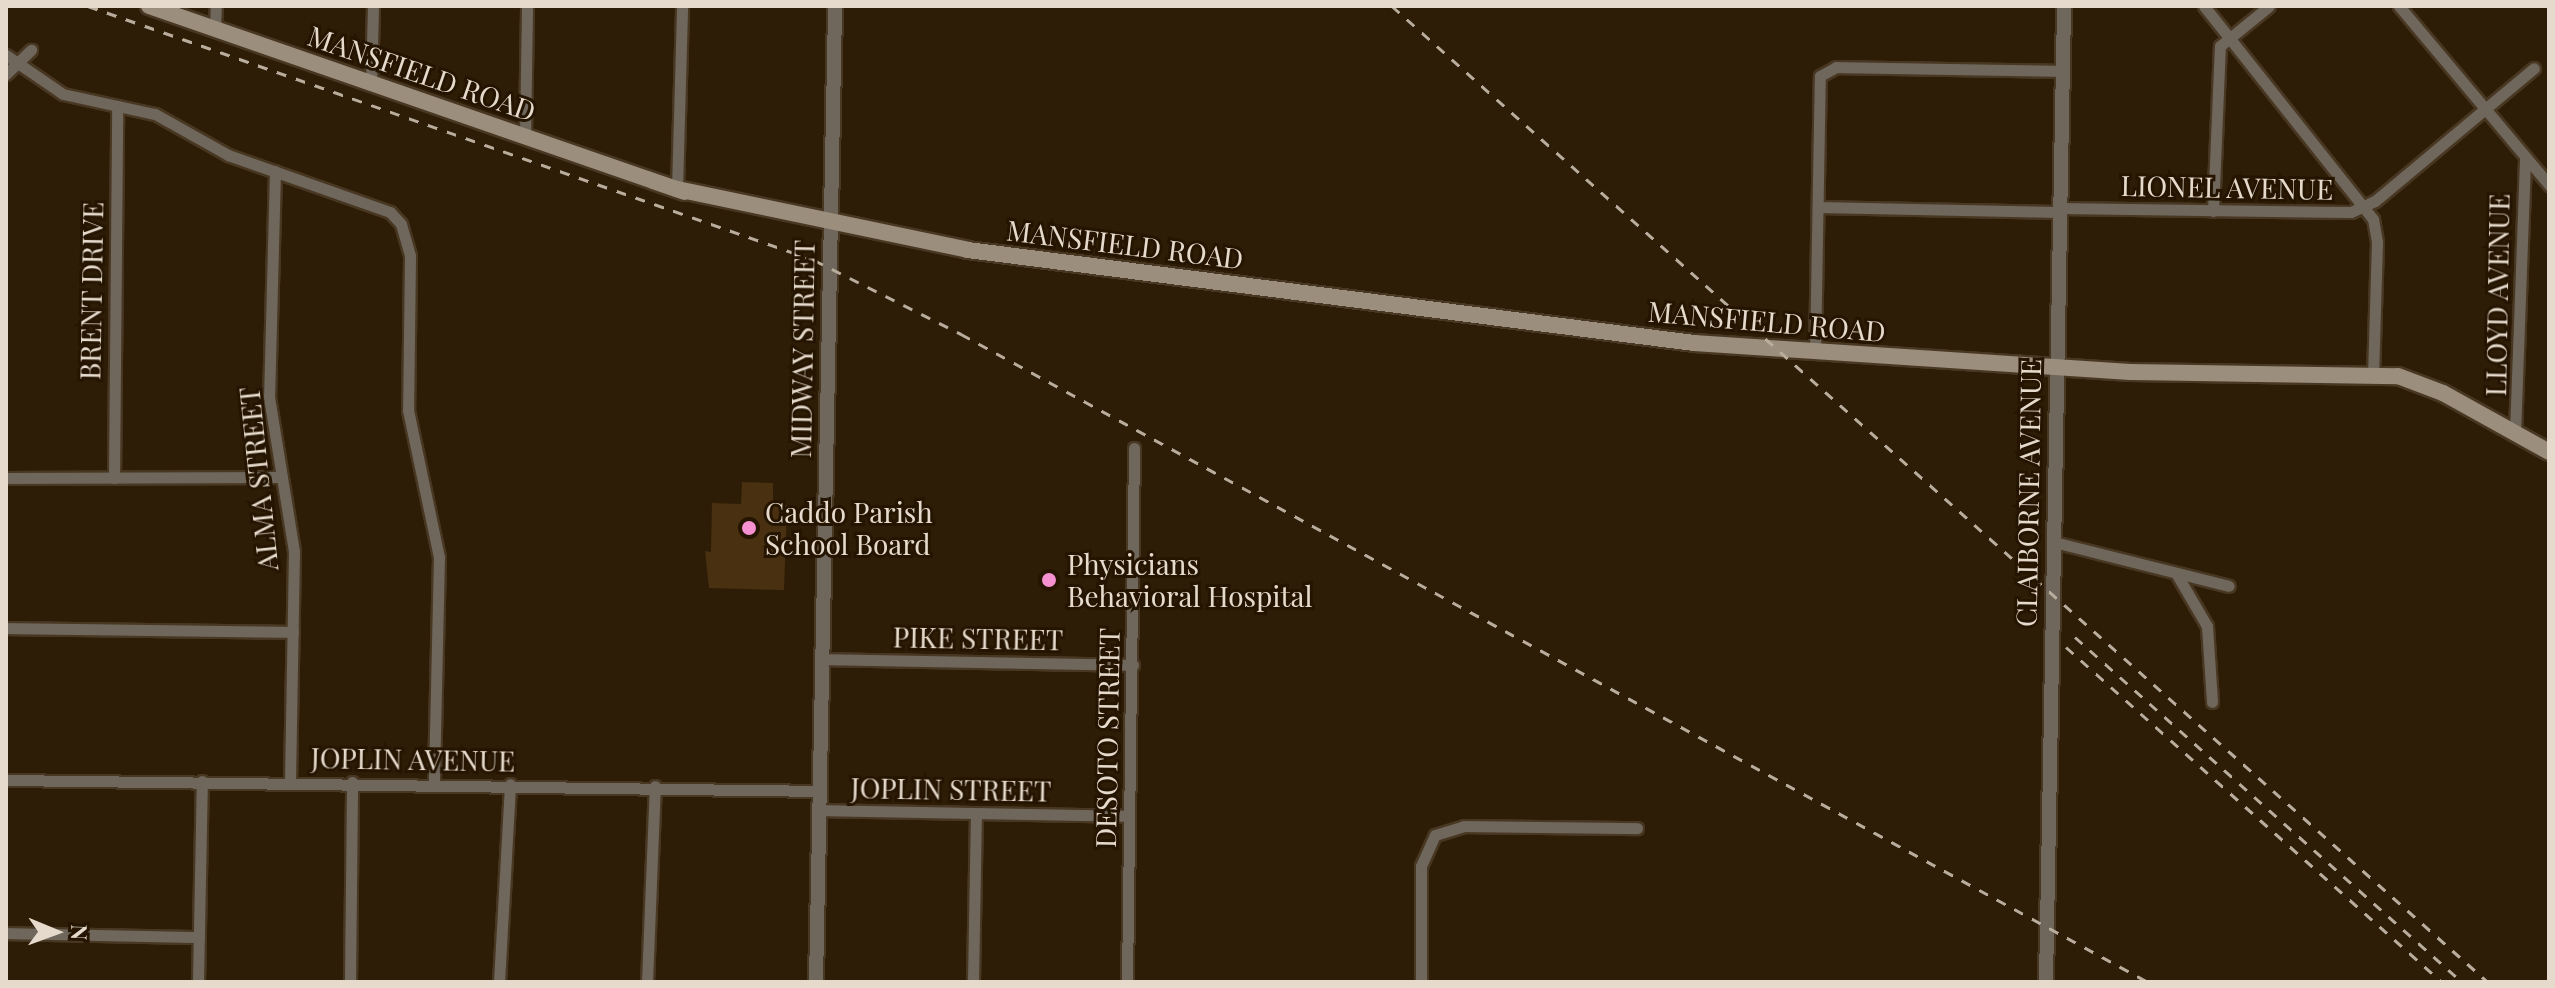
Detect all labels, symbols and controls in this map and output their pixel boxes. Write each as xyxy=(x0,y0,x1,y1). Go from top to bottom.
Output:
street label: MANSFIELD ROAD xyxy=(304,18,540,128)
street label: LIONEL AVENUE xyxy=(2120,168,2334,206)
street label: LLOYD AVENUE xyxy=(2478,193,2516,397)
street label: BRENT DRIVE xyxy=(73,201,109,381)
street label: MANSFIELD ROAD xyxy=(1005,213,1245,275)
street label: MIDWAY STREET xyxy=(783,239,821,459)
street label: MANSFIELD ROAD xyxy=(1647,294,1887,348)
street label: CLAIBORNE AVENUE xyxy=(2009,358,2047,628)
street label: ALMA STREET xyxy=(232,385,284,573)
place label: Caddo Parish School Board xyxy=(765,495,933,561)
marker: Caddo Parish School Board xyxy=(740,519,758,537)
place label: Physicians Behavioral Hospital xyxy=(1067,547,1312,613)
marker: Physicians Behavioral Hospital xyxy=(1038,569,1060,591)
street label: PIKE STREET xyxy=(893,620,1063,656)
street label: DESOTO STREET xyxy=(1088,628,1126,848)
street label: JOPLIN AVENUE xyxy=(310,740,516,778)
street label: JOPLIN STREET xyxy=(850,770,1052,808)
north arrow xyxy=(16,892,96,972)
text: N xyxy=(65,924,95,941)

